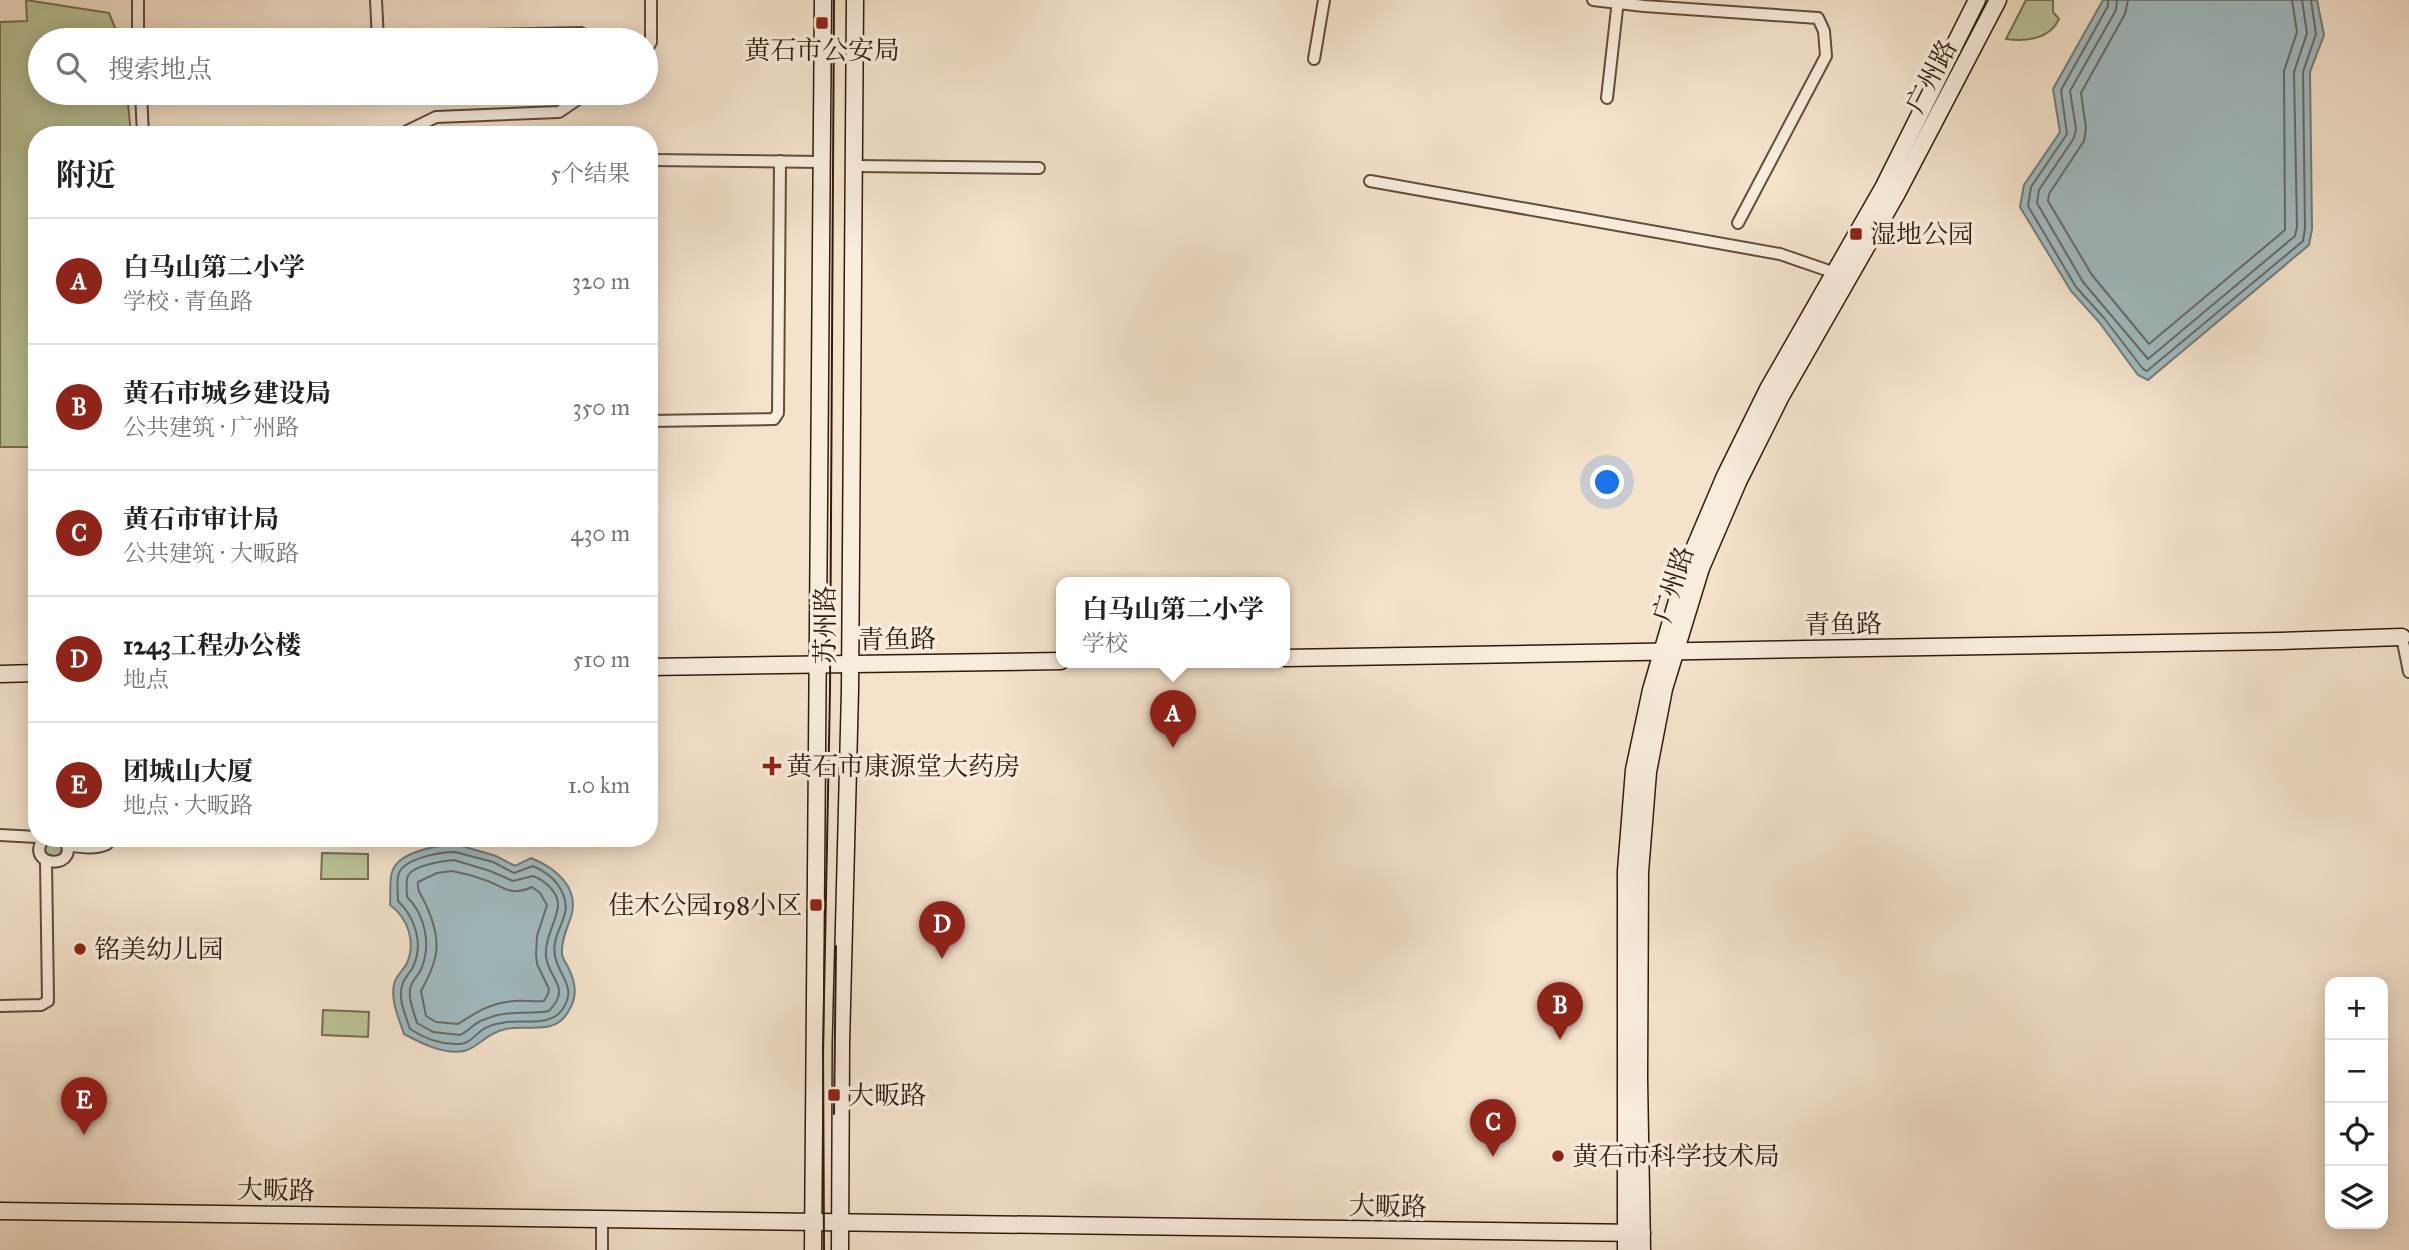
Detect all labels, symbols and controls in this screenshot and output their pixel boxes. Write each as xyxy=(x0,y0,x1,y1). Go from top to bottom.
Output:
marker: 黄石市公安局 xyxy=(814,15,830,31)
search box xyxy=(28,28,658,105)
place label: 黄石市公安局 xyxy=(744,34,900,66)
street label: 广州路 xyxy=(1899,34,1963,118)
icon: search xyxy=(52,48,90,86)
text: 搜索地点 xyxy=(108,53,212,85)
text: 附近 xyxy=(56,157,116,193)
text: 5个结果 xyxy=(550,159,630,187)
place label: 湿地公园 xyxy=(1870,218,1974,250)
marker: 湿地公园 xyxy=(1848,226,1864,242)
text: 白马山第二小学 xyxy=(123,251,305,283)
text: A xyxy=(71,267,87,295)
text: 320 m xyxy=(572,267,630,295)
text: 学校 · 青鱼路 xyxy=(123,287,253,315)
text: 黄石市城乡建设局 xyxy=(123,377,331,409)
text: B xyxy=(71,393,87,421)
text: 350 m xyxy=(572,393,630,421)
text: 公共建筑 · 广州路 xyxy=(123,413,299,441)
your location xyxy=(1590,465,1624,499)
text: 黄石市审计局 xyxy=(123,503,279,535)
text: C xyxy=(71,519,87,547)
text: 430 m xyxy=(570,519,630,547)
text: 公共建筑 · 大畈路 xyxy=(123,539,299,567)
street label: 广州路 xyxy=(1646,542,1700,626)
popup xyxy=(1056,577,1290,668)
street label: 苏州路 xyxy=(809,586,841,664)
text: 白马山第二小学 xyxy=(1082,593,1264,625)
street label: 青鱼路 xyxy=(1804,607,1882,641)
street label: 青鱼路 xyxy=(858,622,936,656)
text: 1243工程办公楼 xyxy=(123,629,301,661)
text: 学校 xyxy=(1082,629,1128,657)
text: D xyxy=(70,645,88,673)
text: 510 m xyxy=(573,645,630,673)
text: 地点 xyxy=(123,665,169,693)
pin: A xyxy=(1150,690,1196,748)
place label: 黄石市康源堂大药房 xyxy=(786,750,1020,782)
text: 团城山大厦 xyxy=(123,755,253,787)
marker: 黄石市康源堂大药房 xyxy=(764,758,780,774)
text: E xyxy=(71,771,87,799)
text: 1.0 km xyxy=(568,771,630,799)
text: 地点 · 大畈路 xyxy=(123,791,253,819)
place label: 佳木公园198小区 xyxy=(608,889,802,921)
marker: 佳木公园198小区 xyxy=(808,897,824,913)
pin: D xyxy=(919,901,965,959)
place label: 铭美幼儿园 xyxy=(94,933,224,965)
marker: 铭美幼儿园 xyxy=(72,941,88,957)
map controls xyxy=(2325,977,2388,1229)
button: + xyxy=(2325,977,2388,1040)
pin: B xyxy=(1537,982,1583,1040)
button: − xyxy=(2325,1040,2388,1103)
pin: E xyxy=(61,1077,107,1135)
place label: 大畈路 xyxy=(848,1079,926,1111)
marker: 大畈路 xyxy=(826,1087,842,1103)
pin: C xyxy=(1470,1099,1516,1157)
button: locate xyxy=(2325,1103,2388,1166)
place label: 黄石市科学技术局 xyxy=(1572,1140,1780,1172)
marker: 黄石市科学技术局 xyxy=(1550,1148,1566,1164)
button: layers xyxy=(2325,1166,2388,1229)
street label: 大畈路 xyxy=(237,1173,315,1207)
street label: 大畈路 xyxy=(1349,1189,1427,1223)

